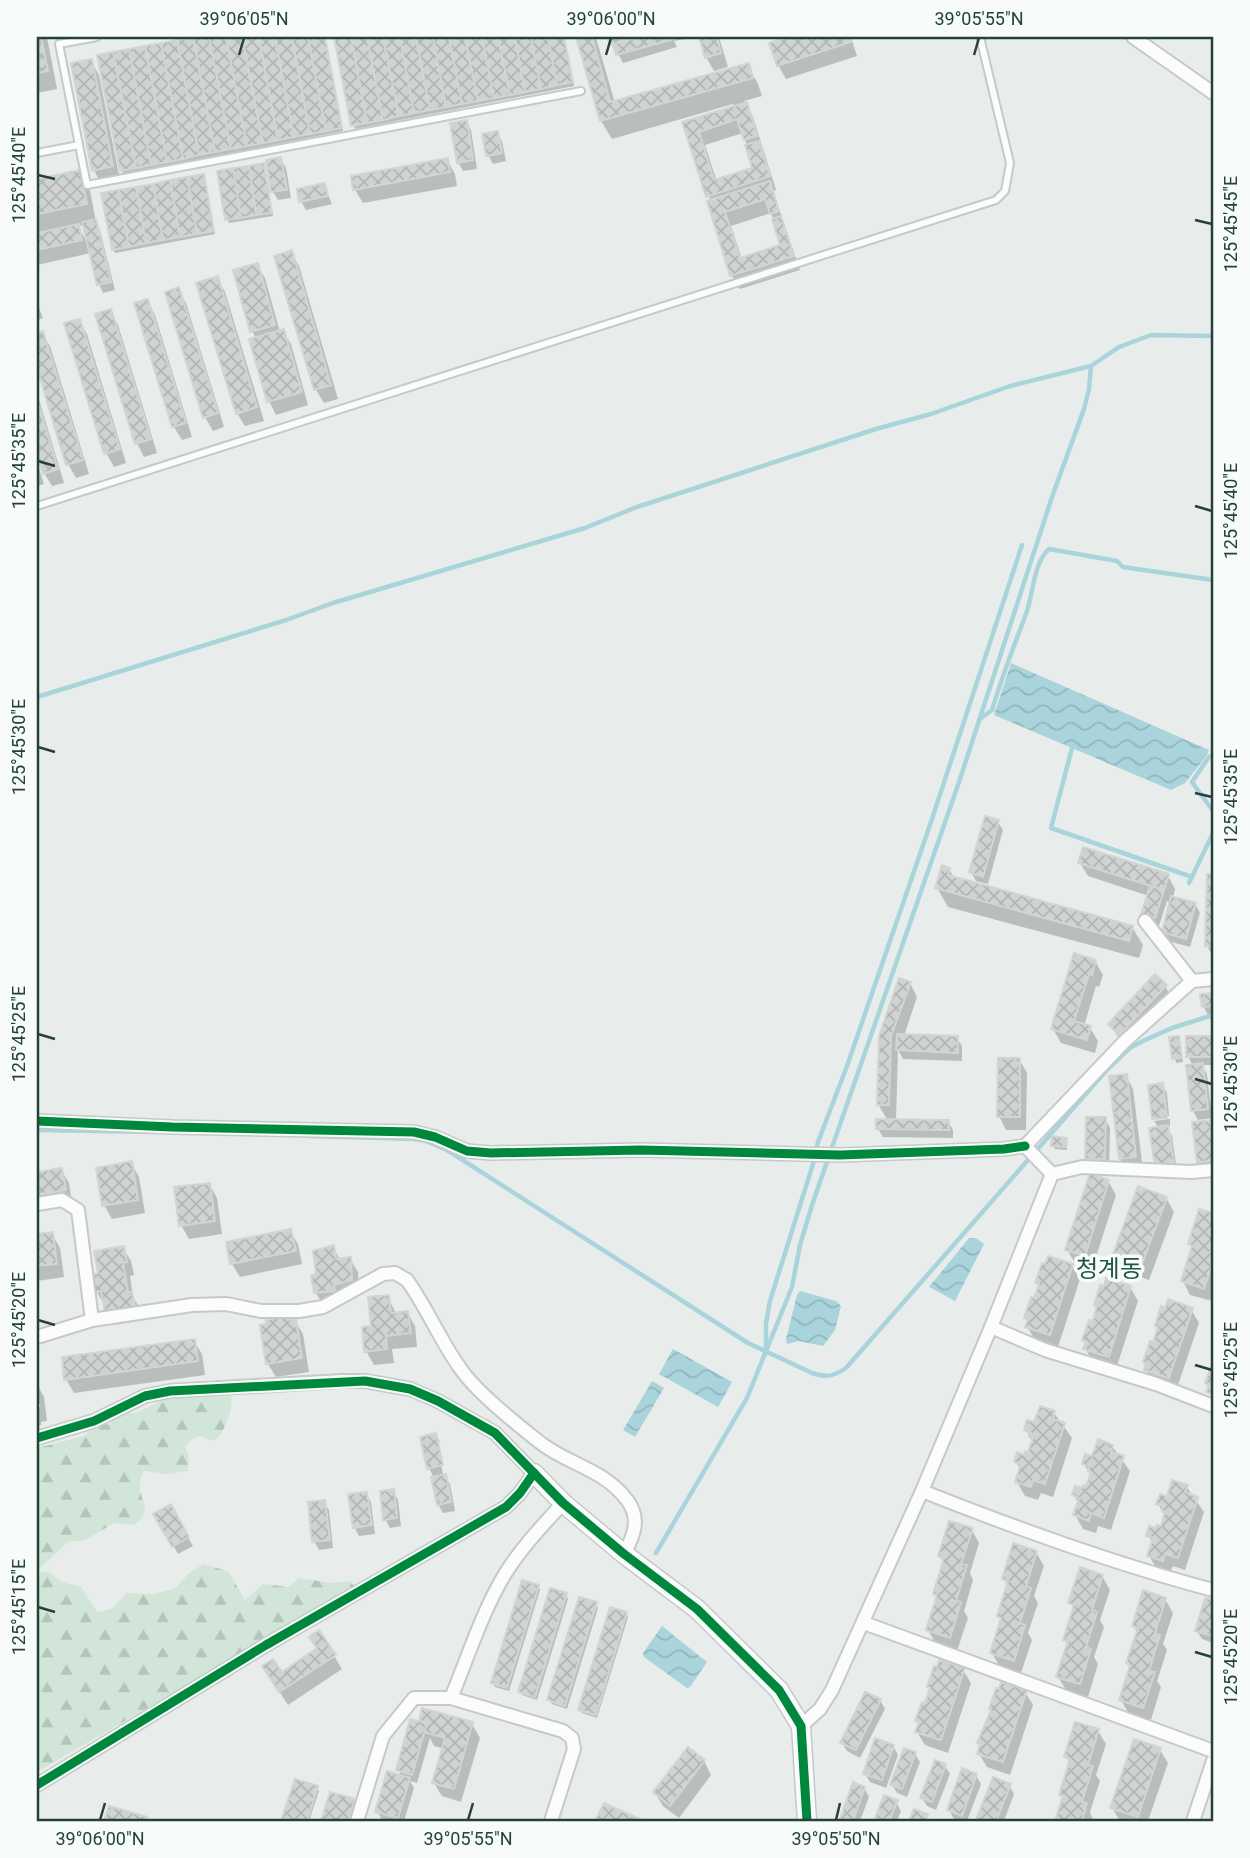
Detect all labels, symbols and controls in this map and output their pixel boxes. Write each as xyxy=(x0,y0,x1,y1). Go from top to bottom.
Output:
text: 39°06'05"N xyxy=(199,8,289,29)
text: 39°06'00"N xyxy=(566,8,656,29)
text: 39°05'55"N xyxy=(934,8,1024,29)
text: 125°45'40"E xyxy=(8,127,29,223)
text: 125°45'45"E xyxy=(1220,176,1241,272)
text: 125°45'35"E xyxy=(8,413,29,509)
text: 125°45'40"E xyxy=(1220,463,1241,559)
text: 125°45'30"E xyxy=(8,699,29,795)
text: 125°45'35"E xyxy=(1220,749,1241,845)
text: 125°45'25"E xyxy=(8,986,29,1082)
text: 125°45'30"E xyxy=(1220,1036,1241,1132)
district label: 청계동 xyxy=(1076,1255,1142,1283)
text: 125°45'20"E xyxy=(8,1272,29,1368)
text: 125°45'25"E xyxy=(1220,1322,1241,1418)
text: 125°45'15"E xyxy=(8,1559,29,1655)
text: 125°45'20"E xyxy=(1220,1609,1241,1705)
text: 39°06'00"N xyxy=(55,1828,145,1849)
text: 39°05'55"N xyxy=(423,1828,513,1849)
text: 39°05'50"N xyxy=(791,1828,881,1849)

